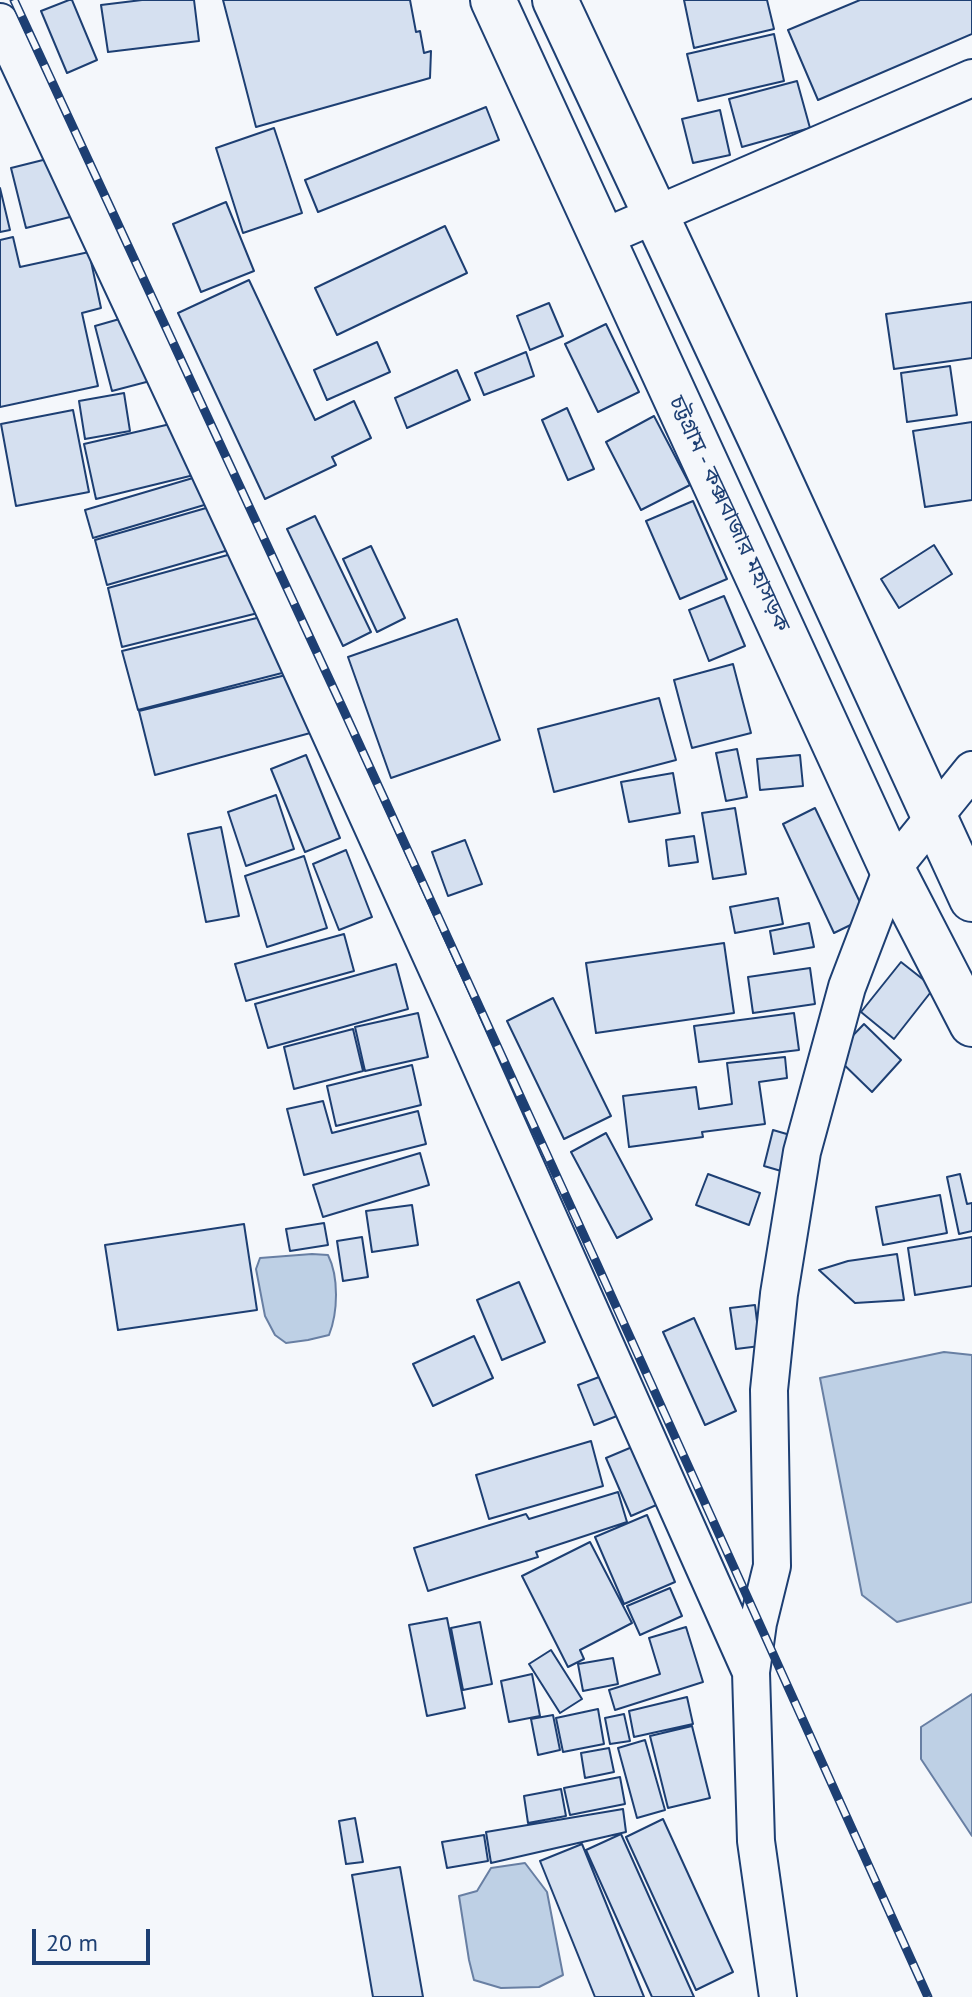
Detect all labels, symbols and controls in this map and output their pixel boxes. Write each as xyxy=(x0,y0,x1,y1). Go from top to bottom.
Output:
street label: চট্টগ্রাম - কক্সবাজার মহাসড়ক xyxy=(663,392,795,636)
scale bar xyxy=(36,1913,154,1963)
text: 20 m xyxy=(46,1927,98,1958)

